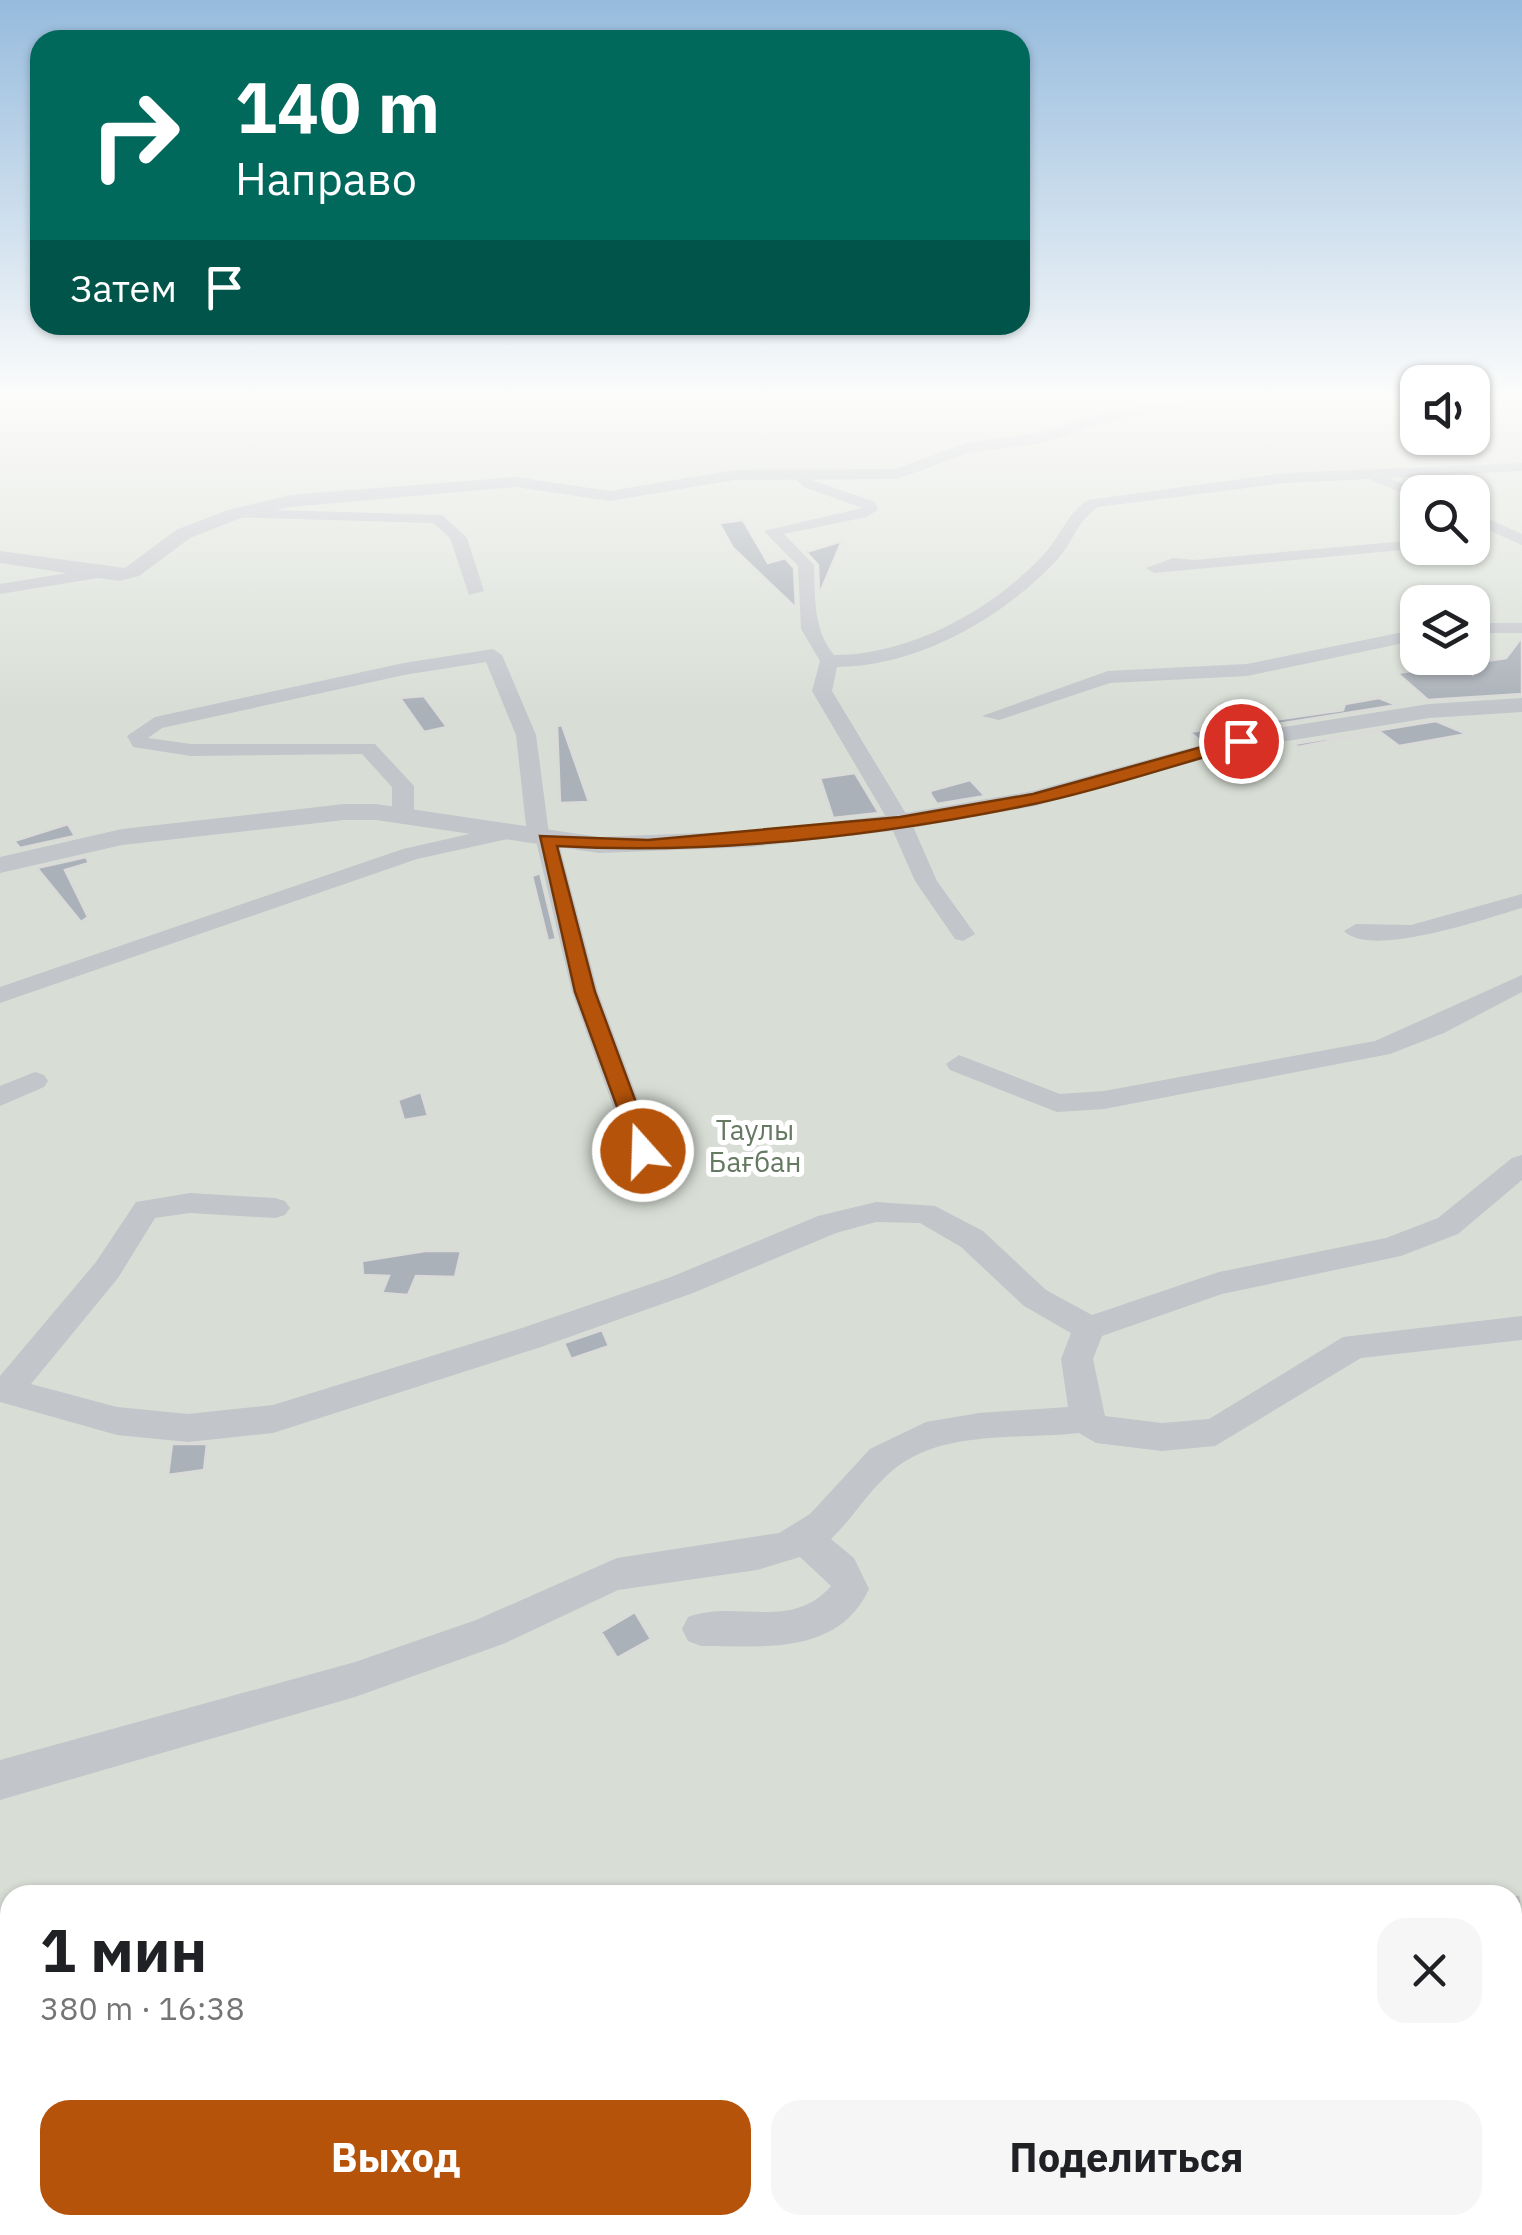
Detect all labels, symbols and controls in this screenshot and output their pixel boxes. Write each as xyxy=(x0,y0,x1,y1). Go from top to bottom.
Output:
text: 140 m xyxy=(235,61,440,152)
icon: right xyxy=(70,70,200,200)
text: Направо xyxy=(235,149,417,207)
icon: arrive xyxy=(197,260,252,315)
text: Затем xyxy=(70,263,177,312)
map controls xyxy=(1400,365,1490,675)
button: sound xyxy=(1400,365,1490,455)
button: search xyxy=(1400,475,1490,565)
button: layers xyxy=(1400,585,1490,675)
pin xyxy=(1199,699,1284,784)
icon: arrive xyxy=(1214,714,1269,769)
position arrow xyxy=(591,1099,695,1203)
park label: Таулы Бағбан xyxy=(709,1111,801,1180)
text: 1 мин xyxy=(40,1910,207,1989)
button: close xyxy=(1377,1918,1482,2023)
text: 380 m · 16:38 xyxy=(40,1987,245,2029)
button: Выход xyxy=(40,2100,751,2215)
button: Поделиться xyxy=(771,2100,1482,2215)

